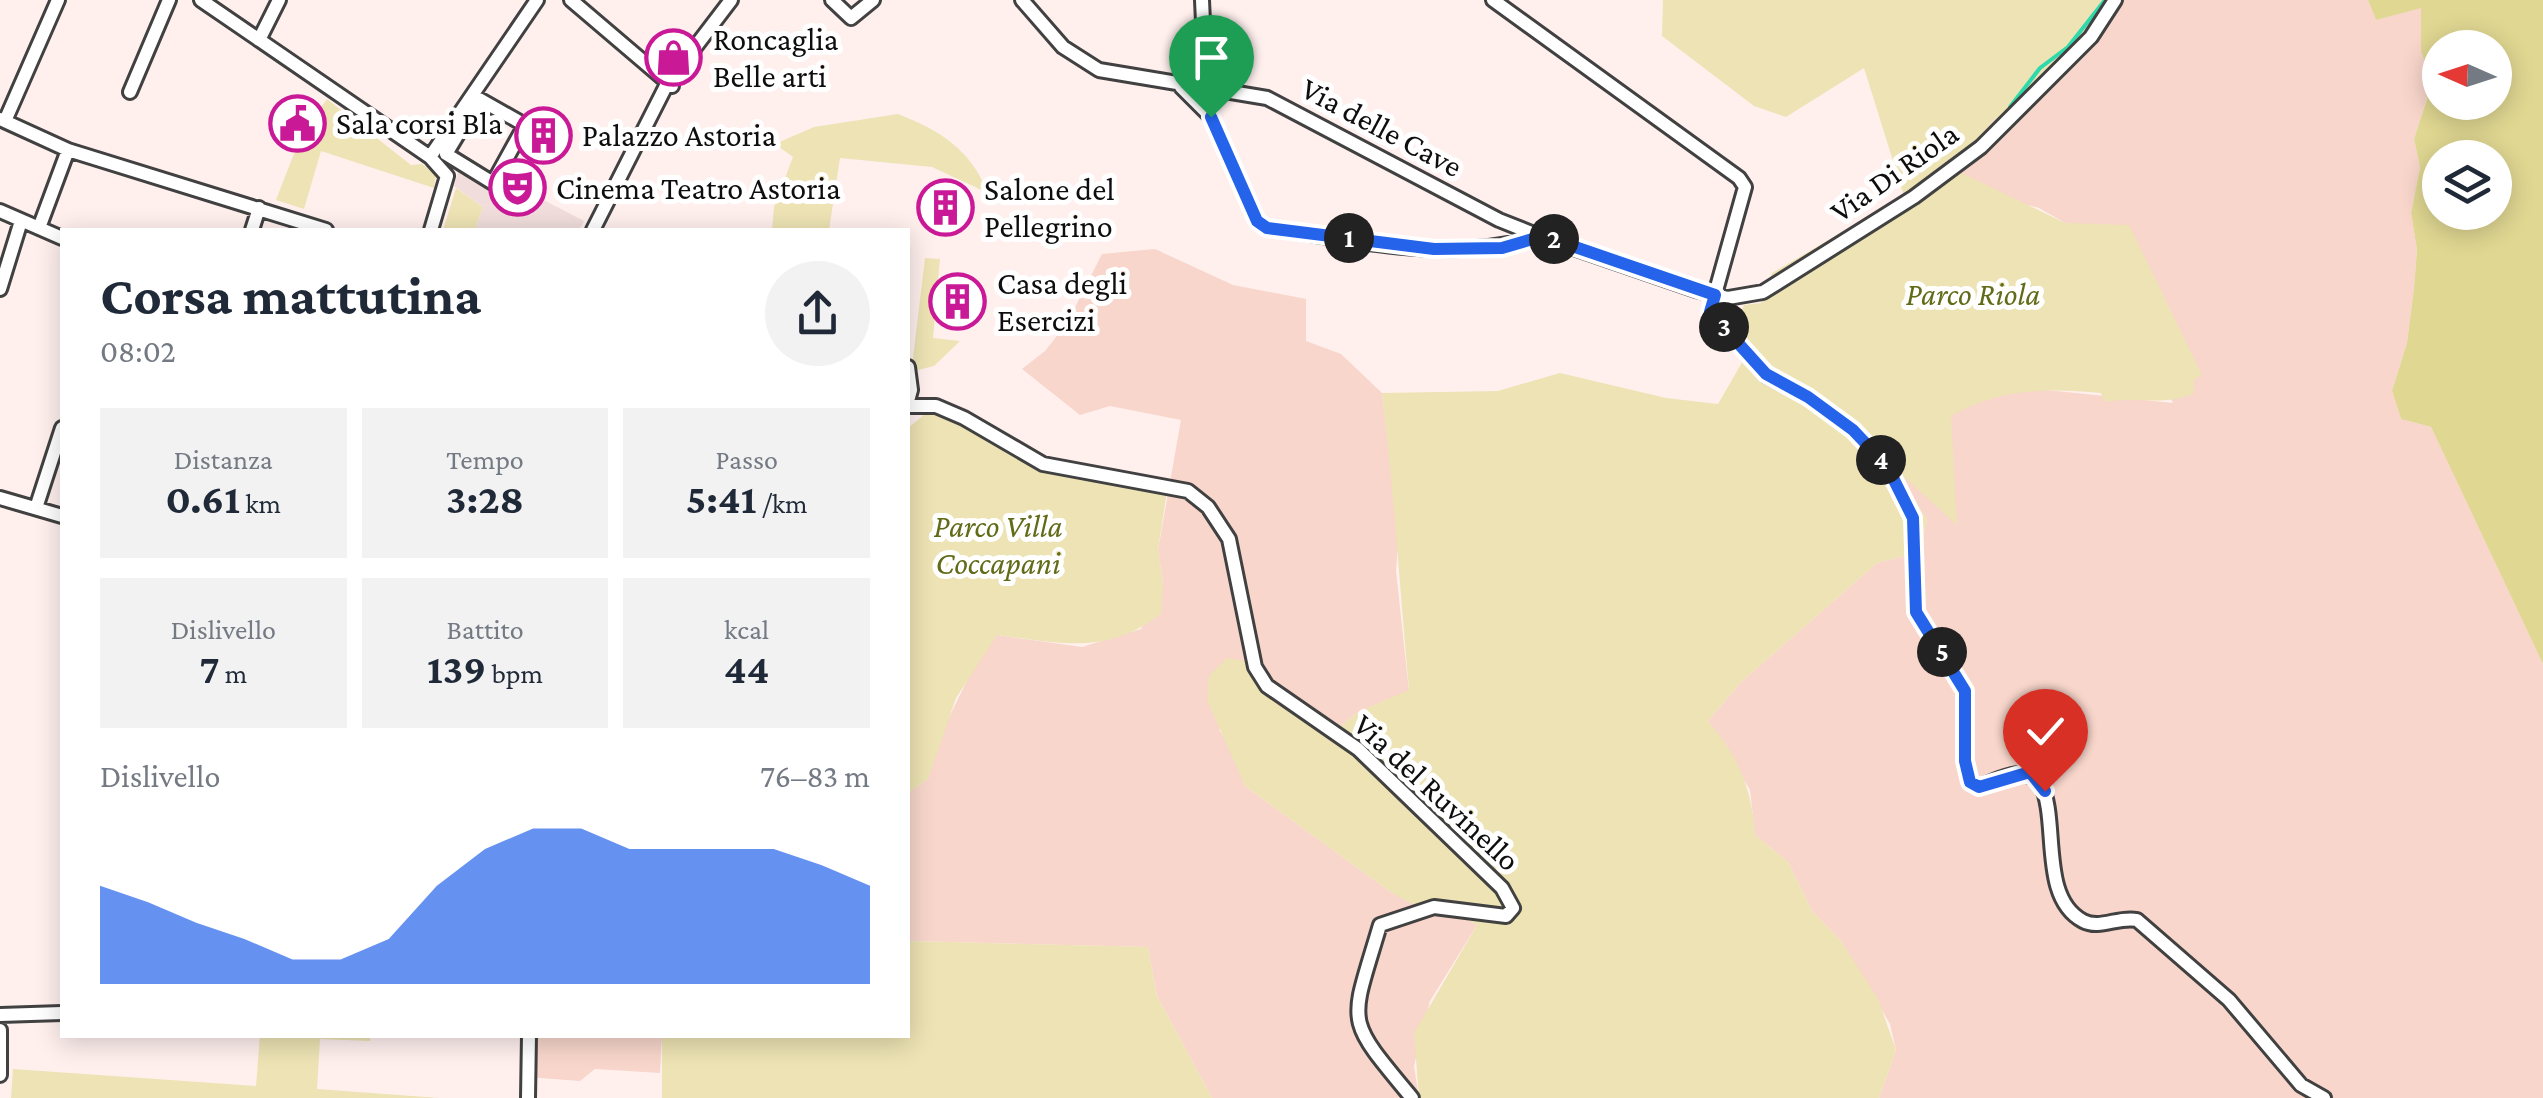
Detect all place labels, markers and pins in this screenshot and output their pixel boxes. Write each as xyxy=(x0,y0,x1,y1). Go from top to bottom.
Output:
pin xyxy=(1169,15,1254,118)
place label: Roncaglia Belle arti xyxy=(713,21,839,94)
shop icon: Roncaglia Belle arti xyxy=(644,27,704,87)
public building icon: Sala corsi Bla xyxy=(267,93,327,153)
place label: Sala corsi Bla xyxy=(336,105,503,141)
building icon: Palazzo Astoria xyxy=(513,105,573,165)
place label: Palazzo Astoria xyxy=(582,117,776,153)
theatre icon: Cinema Teatro Astoria xyxy=(487,158,547,218)
place label: Cinema Teatro Astoria xyxy=(556,170,841,206)
place label: Salone del Pellegrino xyxy=(984,171,1115,244)
building icon: Salone del Pellegrino xyxy=(915,177,975,237)
pin: 1 xyxy=(1324,213,1374,263)
pin: 2 xyxy=(1529,214,1579,264)
place label: Casa degli Esercizi xyxy=(997,265,1127,338)
building icon: Casa degli Esercizi xyxy=(928,271,988,331)
pin: 3 xyxy=(1699,302,1749,352)
pin: 4 xyxy=(1856,435,1906,485)
pin: 5 xyxy=(1917,627,1967,677)
pin xyxy=(2003,689,2088,792)

